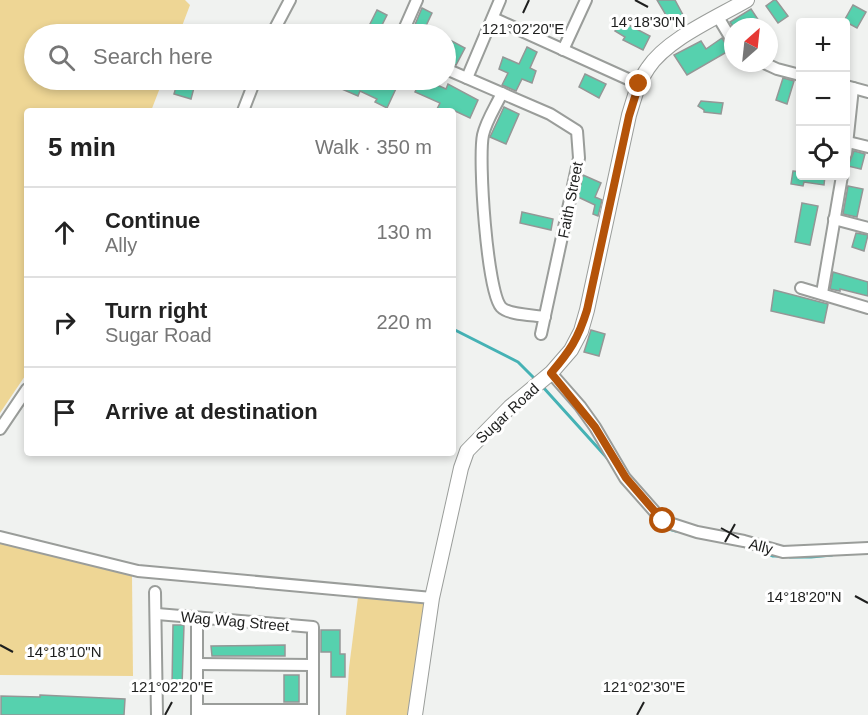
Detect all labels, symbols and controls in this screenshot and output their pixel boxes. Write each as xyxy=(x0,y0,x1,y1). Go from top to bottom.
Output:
text: 14°18'30"N xyxy=(610,13,686,30)
north arrow xyxy=(724,18,778,72)
map controls xyxy=(796,18,850,180)
button: + xyxy=(796,18,850,72)
text: 121°02'20"E xyxy=(482,20,564,37)
search box xyxy=(24,24,456,90)
icon: search xyxy=(45,41,78,74)
text: Search here xyxy=(93,44,213,69)
route end xyxy=(625,70,651,96)
button: − xyxy=(796,72,850,126)
button: locate xyxy=(796,126,850,180)
text: 5 min xyxy=(48,132,116,162)
text: Walk · 350 m xyxy=(315,136,432,158)
street label: Faith Street xyxy=(554,160,586,240)
text: Continue xyxy=(105,208,200,233)
icon: ahead xyxy=(48,216,81,249)
text: 130 m xyxy=(376,221,432,243)
text: Ally xyxy=(105,234,137,256)
text: Turn right xyxy=(105,298,207,323)
icon: right xyxy=(48,306,81,339)
text: 220 m xyxy=(376,311,432,333)
text: Sugar Road xyxy=(105,324,212,346)
street label: Sugar Road xyxy=(472,379,542,447)
icon: arrive xyxy=(48,396,81,429)
text: Arrive at destination xyxy=(105,399,318,424)
route start xyxy=(649,507,675,533)
street label: Ally xyxy=(747,535,775,557)
text: 14°18'20"N xyxy=(766,588,842,605)
street label: Wag Wag Street xyxy=(180,608,291,634)
text: 14°18'10"N xyxy=(26,643,102,660)
text: 121°02'20"E xyxy=(131,678,213,695)
text: 121°02'30"E xyxy=(603,678,685,695)

